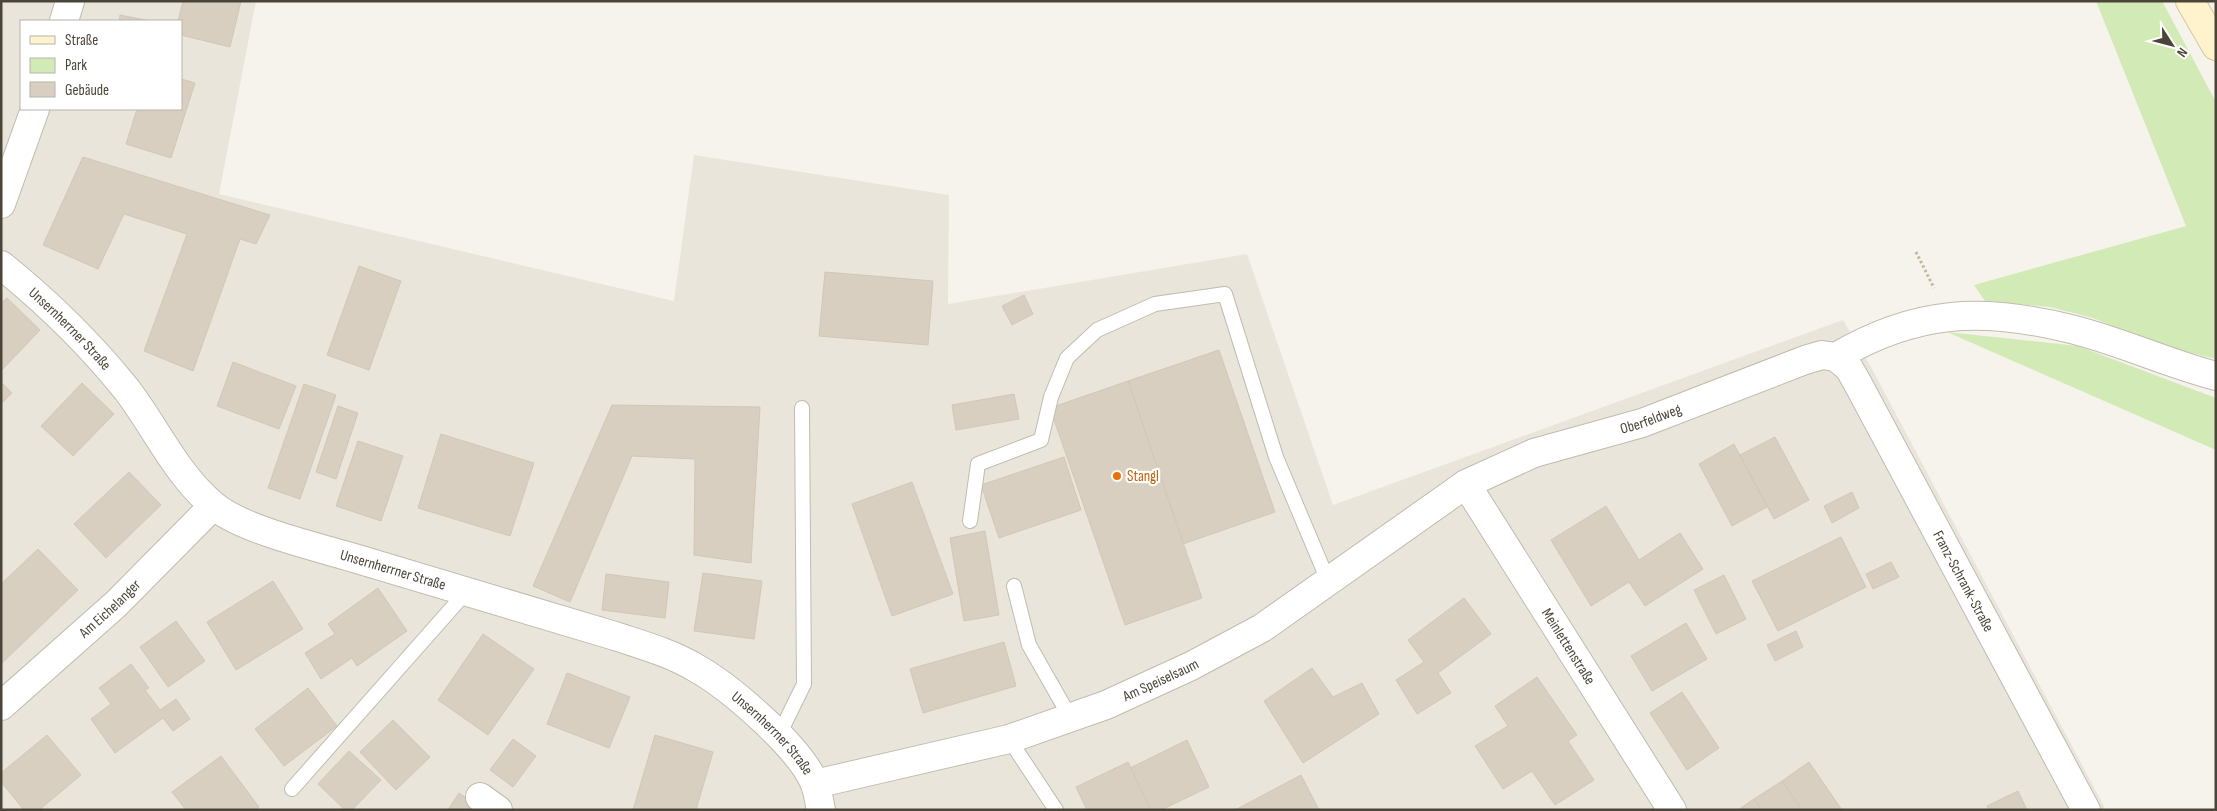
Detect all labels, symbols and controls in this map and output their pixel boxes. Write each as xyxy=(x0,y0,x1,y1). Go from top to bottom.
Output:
legend xyxy=(20,20,182,110)
north arrow xyxy=(2147,20,2197,70)
text: Straße xyxy=(65,31,98,50)
text: N xyxy=(2173,44,2191,60)
text: Park xyxy=(65,56,87,75)
text: Gebäude xyxy=(65,81,109,100)
street label: Unsernherrner Straße xyxy=(24,284,115,374)
street label: Oberfeldweg xyxy=(1618,400,1684,439)
place label: Stangl xyxy=(1127,467,1159,486)
marker: Stangl xyxy=(1111,470,1123,482)
street label: Franz-Schrank-Straße xyxy=(1928,527,1998,635)
street label: Unsernherrner Straße xyxy=(338,545,448,595)
street label: Am Eichelanger xyxy=(75,575,145,643)
street label: Meinlettenstraße xyxy=(1537,605,1599,688)
street label: Am Speiselsaum xyxy=(1119,655,1202,706)
street label: Unsernherrner Straße xyxy=(727,687,817,778)

